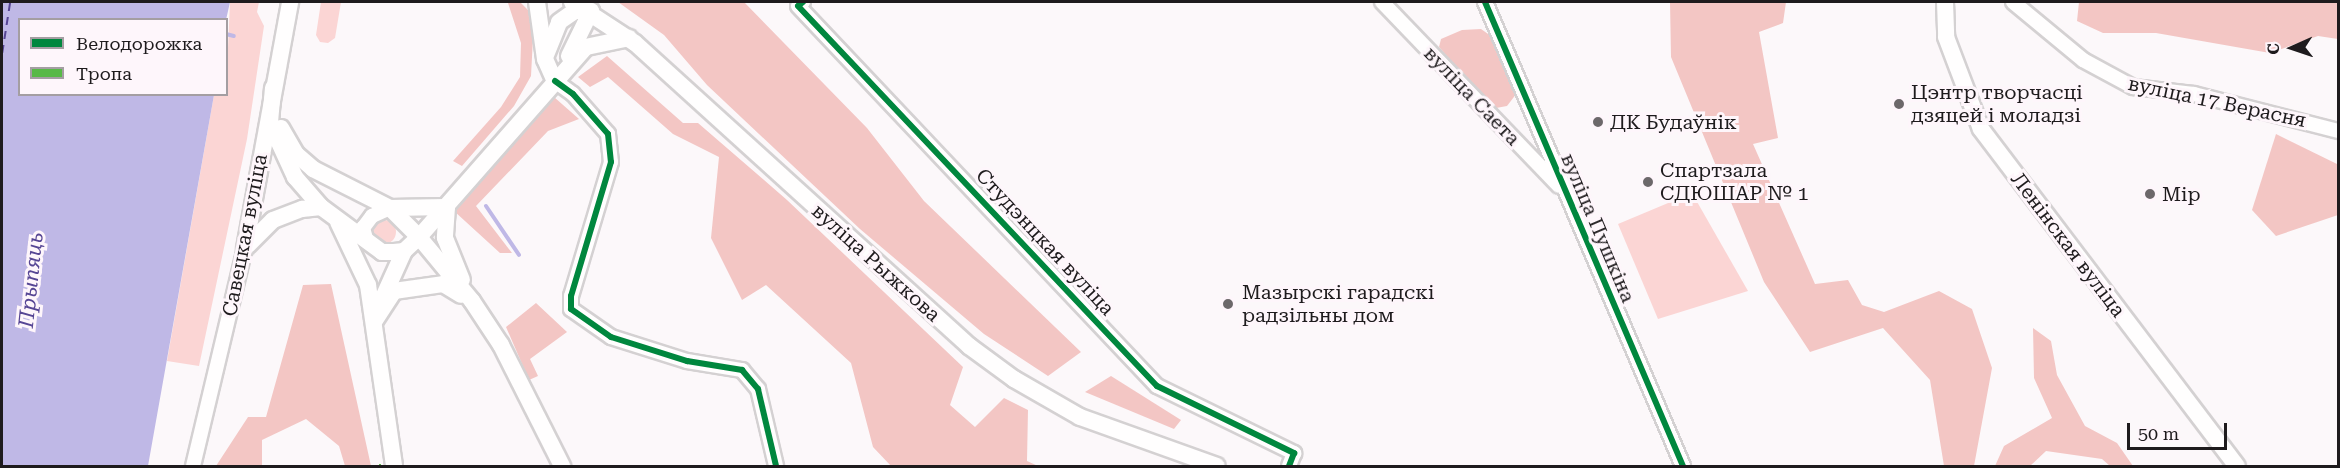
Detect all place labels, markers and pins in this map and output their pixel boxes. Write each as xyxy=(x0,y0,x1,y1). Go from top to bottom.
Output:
place label: Цэнтр творчасці дзяцей і моладзі xyxy=(1911,80,2083,127)
marker: Цэнтр творчасці дзяцей і моладзі xyxy=(1892,97,1906,111)
place label: ДК Будаўнік xyxy=(1610,110,1737,134)
marker: ДК Будаўнік xyxy=(1591,115,1605,129)
place label: Спартзала СДЮШАР № 1 xyxy=(1660,158,1809,205)
marker: Спартзала СДЮШАР № 1 xyxy=(1641,175,1655,189)
place label: Мір xyxy=(2162,182,2201,206)
marker: Мір xyxy=(2143,187,2157,201)
place label: Мазырскі гарадскі радзільны дом xyxy=(1242,280,1434,327)
marker: Мазырскі гарадскі радзільны дом xyxy=(1219,295,1237,313)

